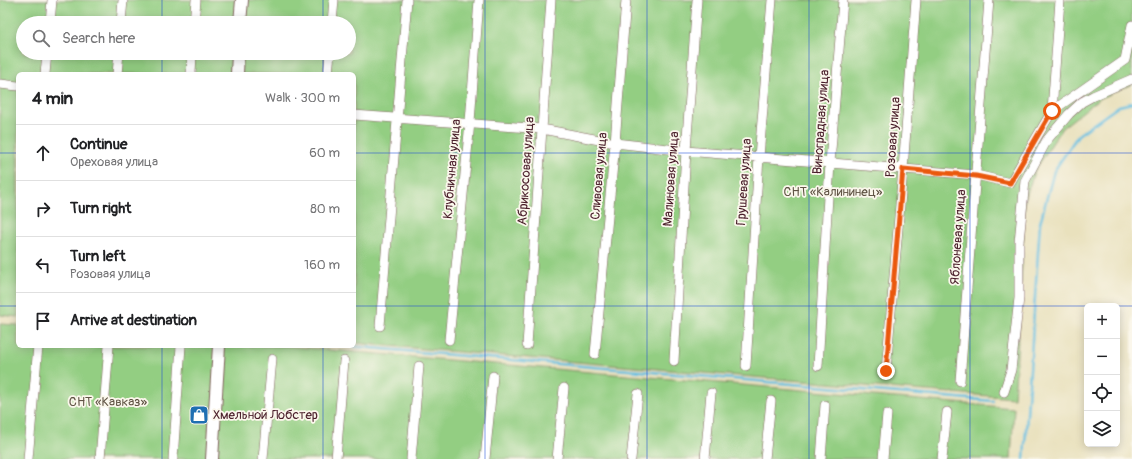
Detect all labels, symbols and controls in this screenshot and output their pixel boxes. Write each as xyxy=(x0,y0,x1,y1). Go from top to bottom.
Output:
search box xyxy=(16,16,356,60)
icon: search xyxy=(30,27,52,49)
text: Search here xyxy=(62,29,135,48)
street label: Виноградная улица xyxy=(809,69,833,175)
text: 4 min xyxy=(32,88,73,109)
text: Walk · 300 m xyxy=(265,90,340,106)
street label: Розовая улица xyxy=(882,96,904,178)
route start xyxy=(1043,102,1061,120)
street label: Абрикосовая улица xyxy=(514,116,538,226)
street label: Клубничная улица xyxy=(440,118,464,220)
street label: Малиновая улица xyxy=(660,131,682,227)
street label: Сливовая улица xyxy=(587,132,611,220)
text: Continue xyxy=(70,135,128,154)
street label: Грушевая улица xyxy=(733,138,755,226)
icon: ahead xyxy=(32,142,54,164)
text: 60 m xyxy=(309,145,340,161)
text: Ореховая улица xyxy=(70,154,158,170)
park label: СНТ «Калининец» xyxy=(784,184,883,200)
street label: Яблоневая улица xyxy=(947,189,969,285)
icon: right xyxy=(32,198,54,220)
text: Turn right xyxy=(70,199,131,218)
text: 80 m xyxy=(310,201,340,217)
text: Turn left xyxy=(70,247,126,266)
icon: left xyxy=(32,254,54,276)
text: 160 m xyxy=(304,257,340,273)
text: Розовая улица xyxy=(70,266,150,282)
map controls xyxy=(1084,303,1120,447)
button: + xyxy=(1084,303,1120,339)
icon: arrive xyxy=(32,310,54,332)
text: Arrive at destination xyxy=(70,311,197,330)
button: − xyxy=(1084,339,1120,375)
route end xyxy=(877,362,895,380)
button: locate xyxy=(1084,375,1120,411)
park label: СНТ «Кавказ» xyxy=(69,394,148,410)
shop icon: Хмельной Лобстер xyxy=(188,404,210,426)
place label: Хмельной Лобстер xyxy=(213,407,318,423)
button: layers xyxy=(1084,411,1120,447)

